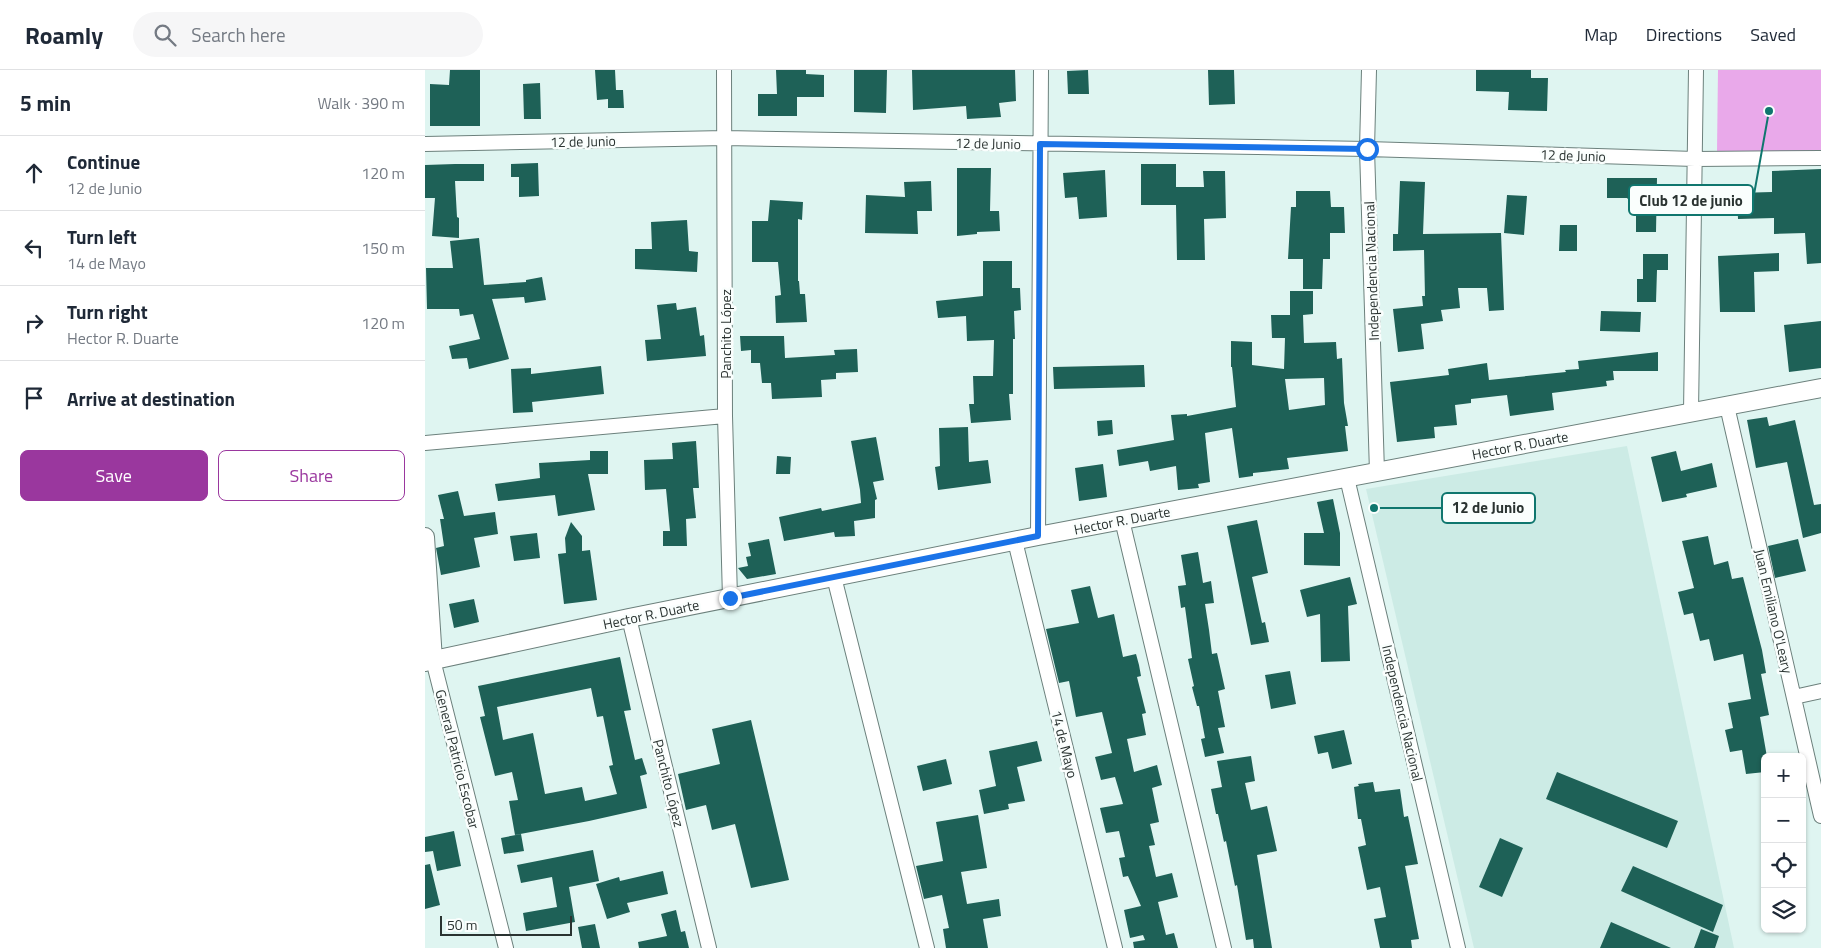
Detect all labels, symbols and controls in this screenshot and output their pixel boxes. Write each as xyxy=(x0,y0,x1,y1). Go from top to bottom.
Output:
search box xyxy=(133,12,483,57)
text: Roamly xyxy=(25,17,103,53)
text: Search here xyxy=(191,20,286,49)
icon: search xyxy=(151,21,179,49)
text: Map xyxy=(1584,21,1618,48)
text: Directions xyxy=(1646,21,1722,48)
text: Saved xyxy=(1750,21,1796,48)
text: 5 min xyxy=(20,87,71,119)
text: Walk · 390 m xyxy=(317,91,405,115)
street label: 12 de Junio xyxy=(550,130,616,152)
street label: 12 de Junio xyxy=(955,132,1021,154)
route start xyxy=(1356,138,1379,161)
street label: 12 de Junio xyxy=(1540,143,1606,167)
text: Continue xyxy=(67,147,140,176)
icon: ahead xyxy=(20,159,48,187)
text: 120 m xyxy=(361,161,405,185)
text: 12 de Junio xyxy=(67,176,142,200)
callout: Club 12 de junio xyxy=(1629,185,1753,215)
text: Club 12 de junio xyxy=(1639,189,1743,212)
street label: Independencia Nacional xyxy=(1358,201,1384,341)
text: Turn left xyxy=(67,222,137,251)
icon: left xyxy=(20,234,48,262)
text: 150 m xyxy=(361,236,405,260)
text: 14 de Mayo xyxy=(67,251,146,275)
street label: Panchito López xyxy=(715,289,736,379)
text: Turn right xyxy=(67,297,148,326)
icon: right xyxy=(20,309,48,337)
text: 120 m xyxy=(361,311,405,335)
text: Hector R. Duarte xyxy=(67,326,179,350)
icon: arrive xyxy=(20,384,48,412)
text: Arrive at destination xyxy=(67,384,235,413)
street label: Hector R. Duarte xyxy=(1470,425,1570,465)
button: Save xyxy=(20,450,208,501)
button: Share xyxy=(218,450,405,501)
callout: 12 de Junio xyxy=(1442,493,1535,523)
text: 12 de Junio xyxy=(1452,496,1524,519)
street label: Hector R. Duarte xyxy=(1072,500,1172,540)
street label: Juan Emiliano O'Leary xyxy=(1749,547,1799,676)
route end xyxy=(719,587,742,610)
street label: Hector R. Duarte xyxy=(601,594,701,634)
street label: Independencia Nacional xyxy=(1377,643,1429,783)
street label: General Patricio Escobar xyxy=(431,687,486,831)
street label: 14 de Mayo xyxy=(1046,708,1084,780)
street label: Panchito López xyxy=(648,737,690,829)
map controls xyxy=(1761,753,1806,933)
button: + xyxy=(1761,753,1806,798)
button: − xyxy=(1761,798,1806,843)
button: locate xyxy=(1761,843,1806,888)
button: layers xyxy=(1761,888,1806,933)
scale bar xyxy=(440,913,573,936)
text: 50 m xyxy=(447,914,477,935)

